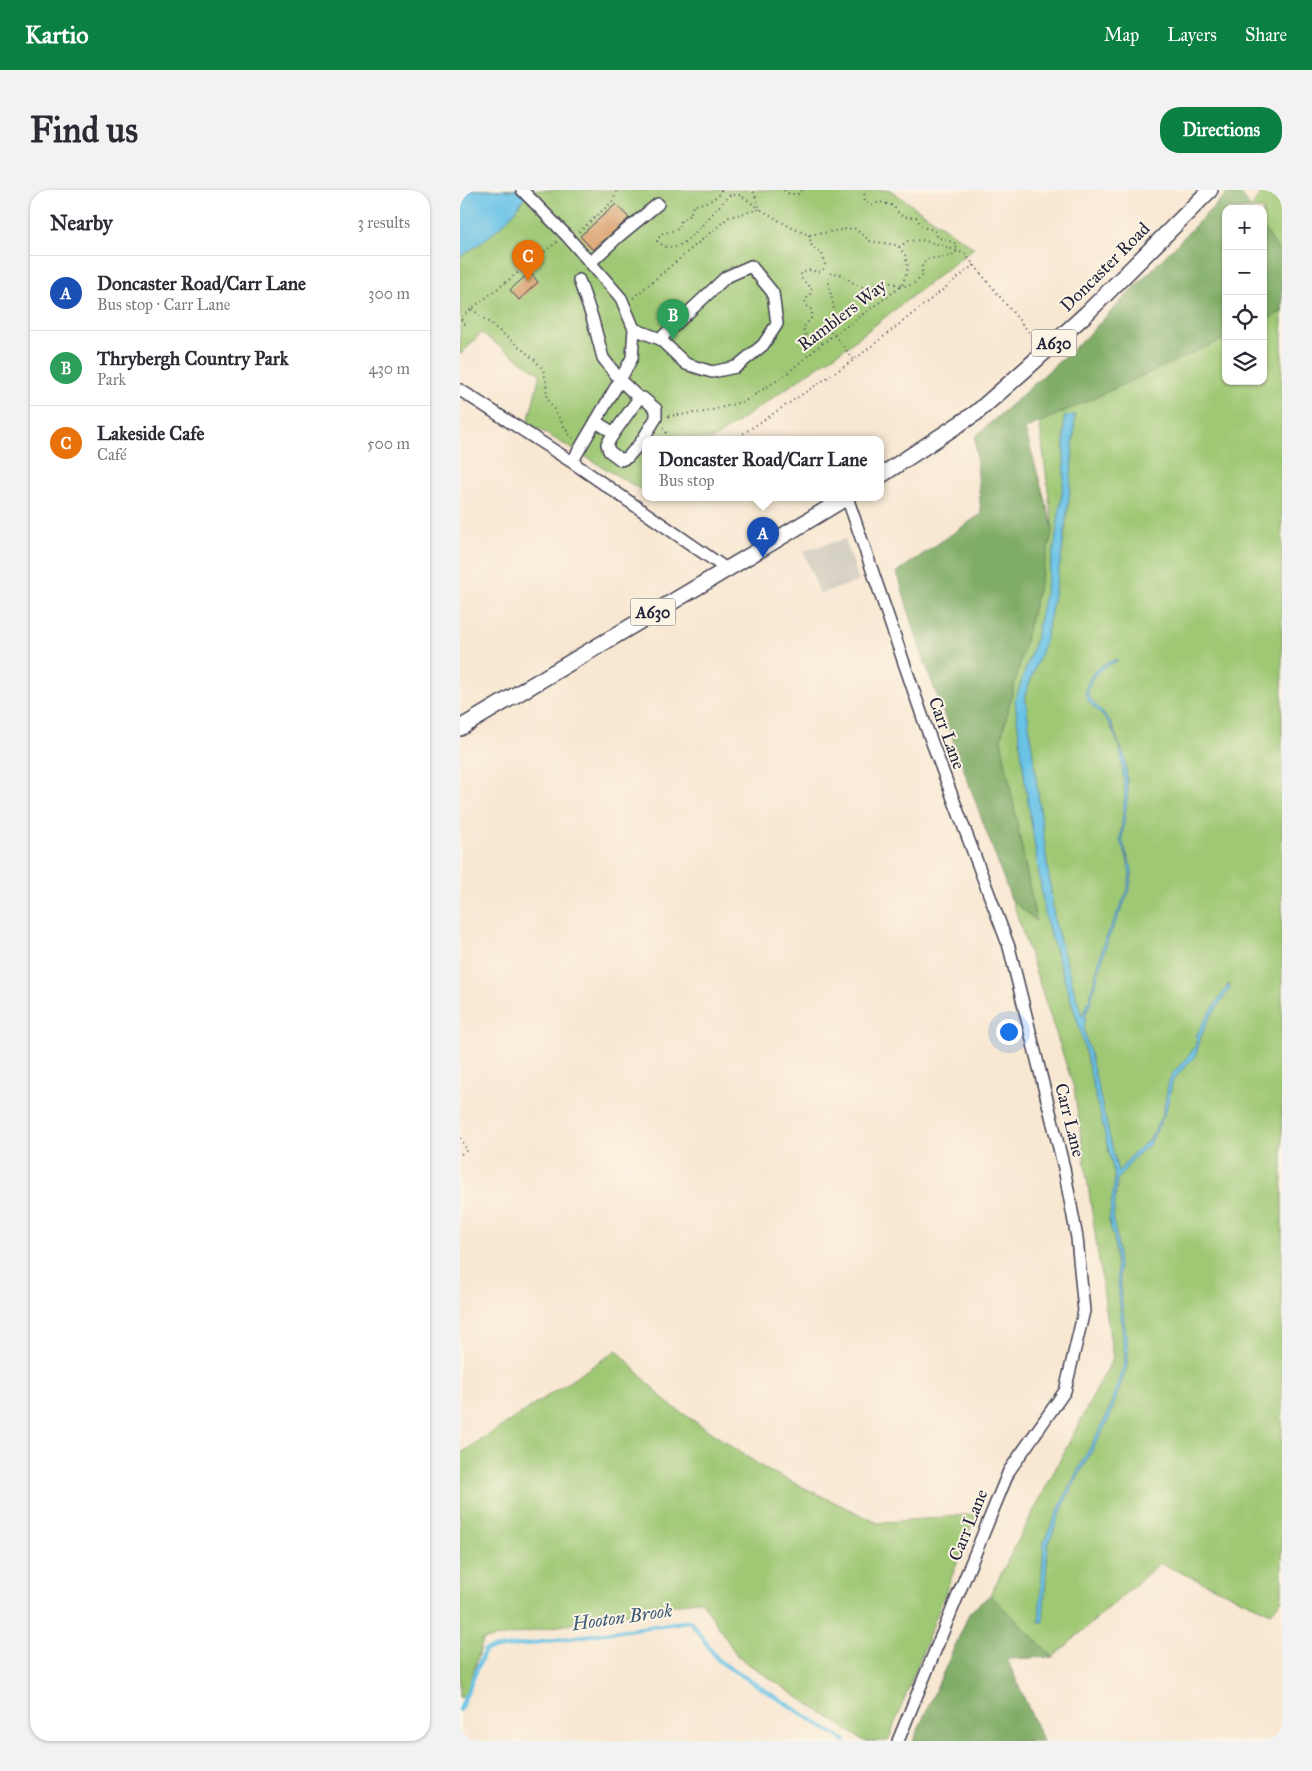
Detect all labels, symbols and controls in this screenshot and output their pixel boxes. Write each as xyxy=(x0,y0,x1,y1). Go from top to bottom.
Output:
text: Kartio xyxy=(25,20,88,50)
text: Map xyxy=(1104,24,1139,46)
text: Layers xyxy=(1167,24,1217,46)
text: Share xyxy=(1245,24,1287,46)
button: Directions xyxy=(1160,107,1282,153)
text: Find us xyxy=(30,109,138,152)
map controls xyxy=(1222,205,1267,385)
button: + xyxy=(1222,205,1267,250)
text: Nearby xyxy=(50,210,113,236)
text: 3 results xyxy=(357,213,410,232)
street label: Doncaster Road xyxy=(1056,218,1154,316)
pin: C xyxy=(512,240,544,281)
button: − xyxy=(1222,250,1267,295)
text: Doncaster Road/Carr Lane xyxy=(97,272,306,295)
street label: Ramblers Way xyxy=(793,274,891,356)
text: A xyxy=(61,284,71,303)
text: 300 m xyxy=(368,284,410,303)
text: Bus stop · Carr Lane xyxy=(97,295,230,314)
button: locate xyxy=(1222,295,1267,340)
pin: B xyxy=(657,299,689,340)
road number: A630 xyxy=(1032,330,1076,357)
button: layers xyxy=(1222,340,1267,385)
text: Thrybergh Country Park xyxy=(97,347,289,370)
text: B xyxy=(61,359,71,378)
text: 430 m xyxy=(368,359,410,378)
text: Park xyxy=(97,370,126,389)
text: Lakeside Cafe xyxy=(97,422,204,445)
text: C xyxy=(61,434,71,453)
text: 500 m xyxy=(367,434,410,453)
popup xyxy=(642,436,884,501)
text: Café xyxy=(97,445,127,464)
text: Doncaster Road/Carr Lane xyxy=(659,448,868,471)
text: Bus stop xyxy=(659,471,715,490)
pin: A xyxy=(747,517,779,558)
road number: A630 xyxy=(630,598,676,626)
street label: Carr Lane xyxy=(924,694,970,772)
your location xyxy=(996,1019,1022,1045)
street label: Carr Lane xyxy=(1050,1081,1090,1159)
street label: Carr Lane xyxy=(944,1486,992,1564)
water label: Hooton Brook xyxy=(569,1598,674,1636)

